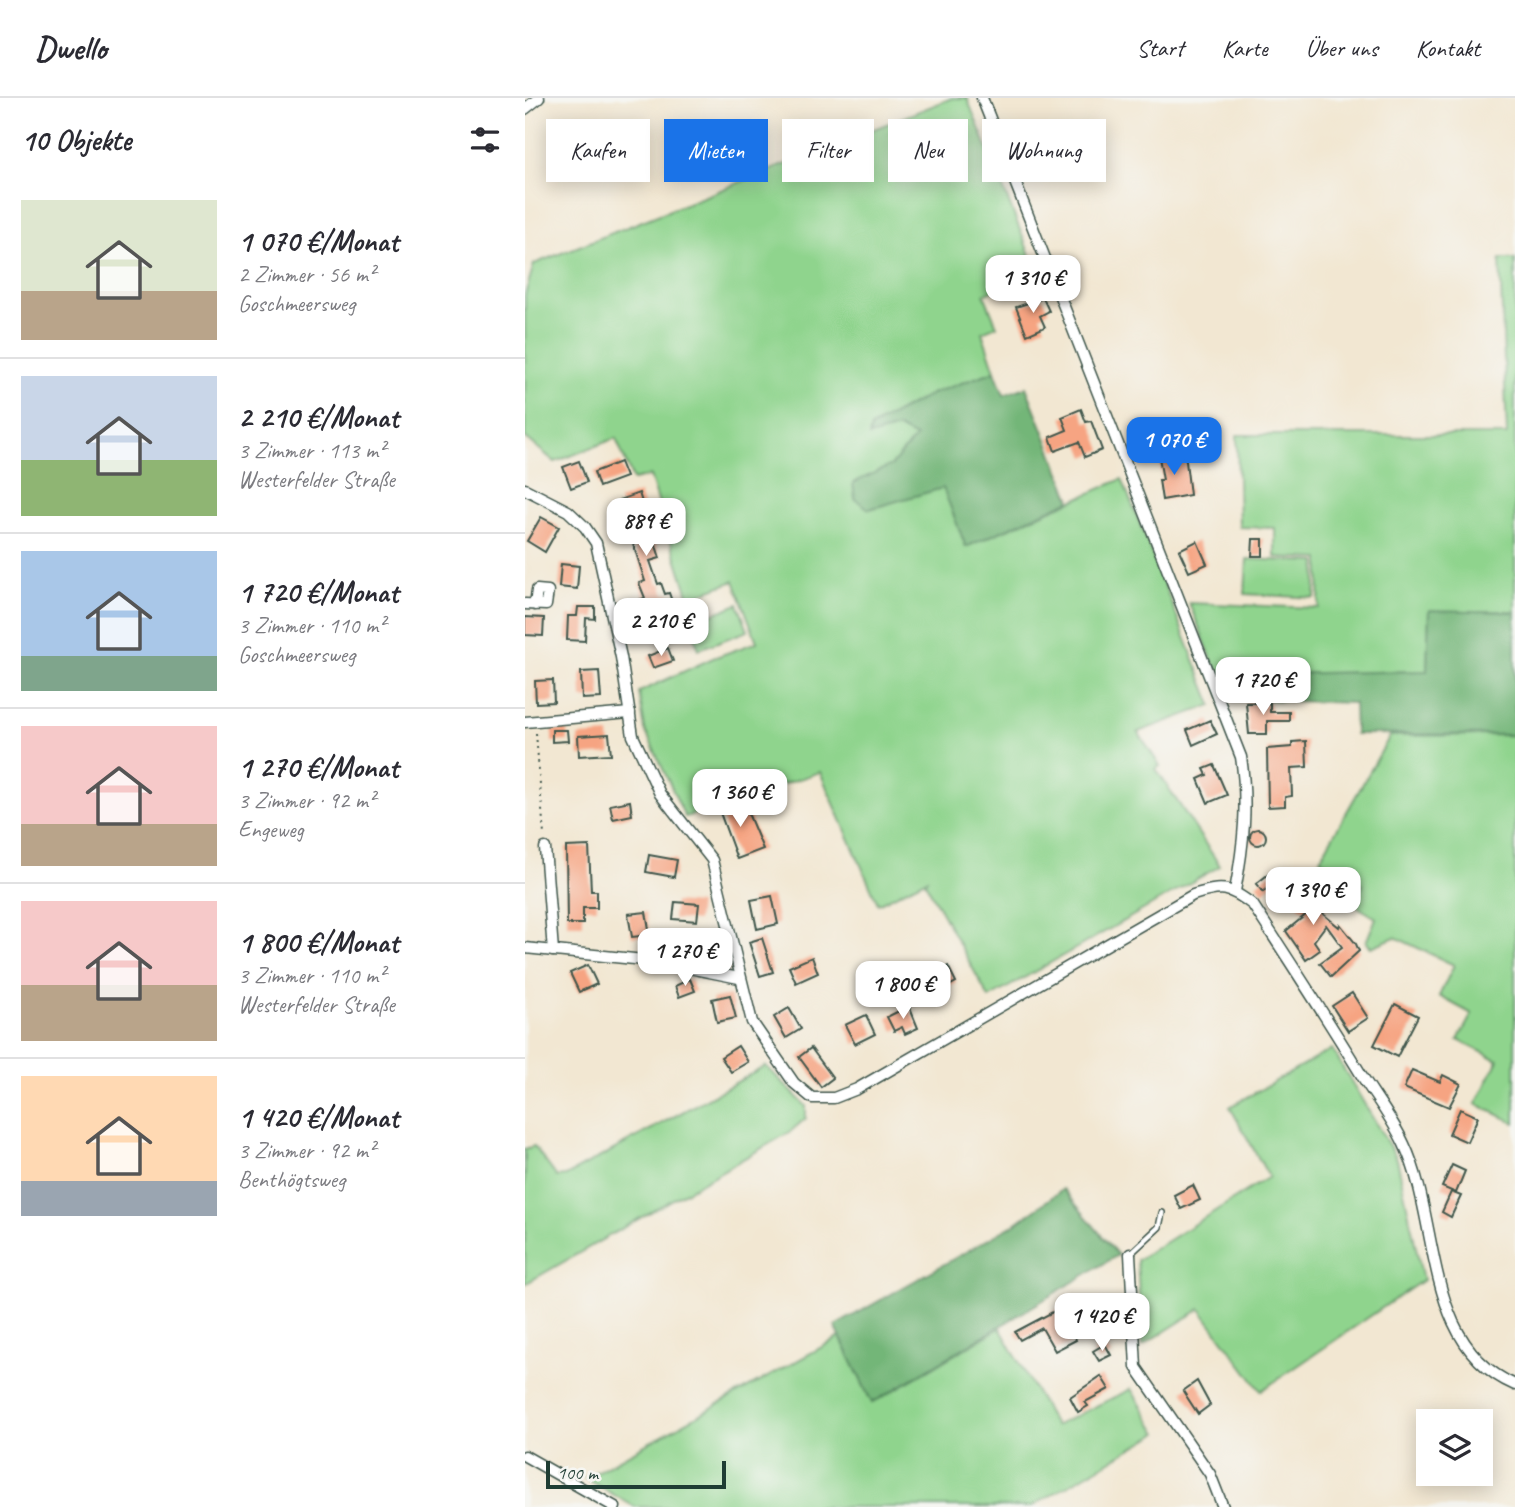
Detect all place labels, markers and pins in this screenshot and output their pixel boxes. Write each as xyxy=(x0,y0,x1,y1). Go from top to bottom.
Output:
pin: 1 310 € xyxy=(968,256,1098,315)
pin: 1 070 € xyxy=(1109,418,1239,477)
pin: 889 € xyxy=(597,498,695,558)
pin: 2 210 € xyxy=(596,598,726,658)
pin: 1 720 € xyxy=(1198,658,1328,717)
pin: 1 360 € xyxy=(675,770,805,829)
pin: 1 390 € xyxy=(1248,868,1378,927)
pin: 1 270 € xyxy=(620,928,750,988)
pin: 1 800 € xyxy=(838,962,968,1021)
pin: 1 420 € xyxy=(1037,1294,1167,1353)

